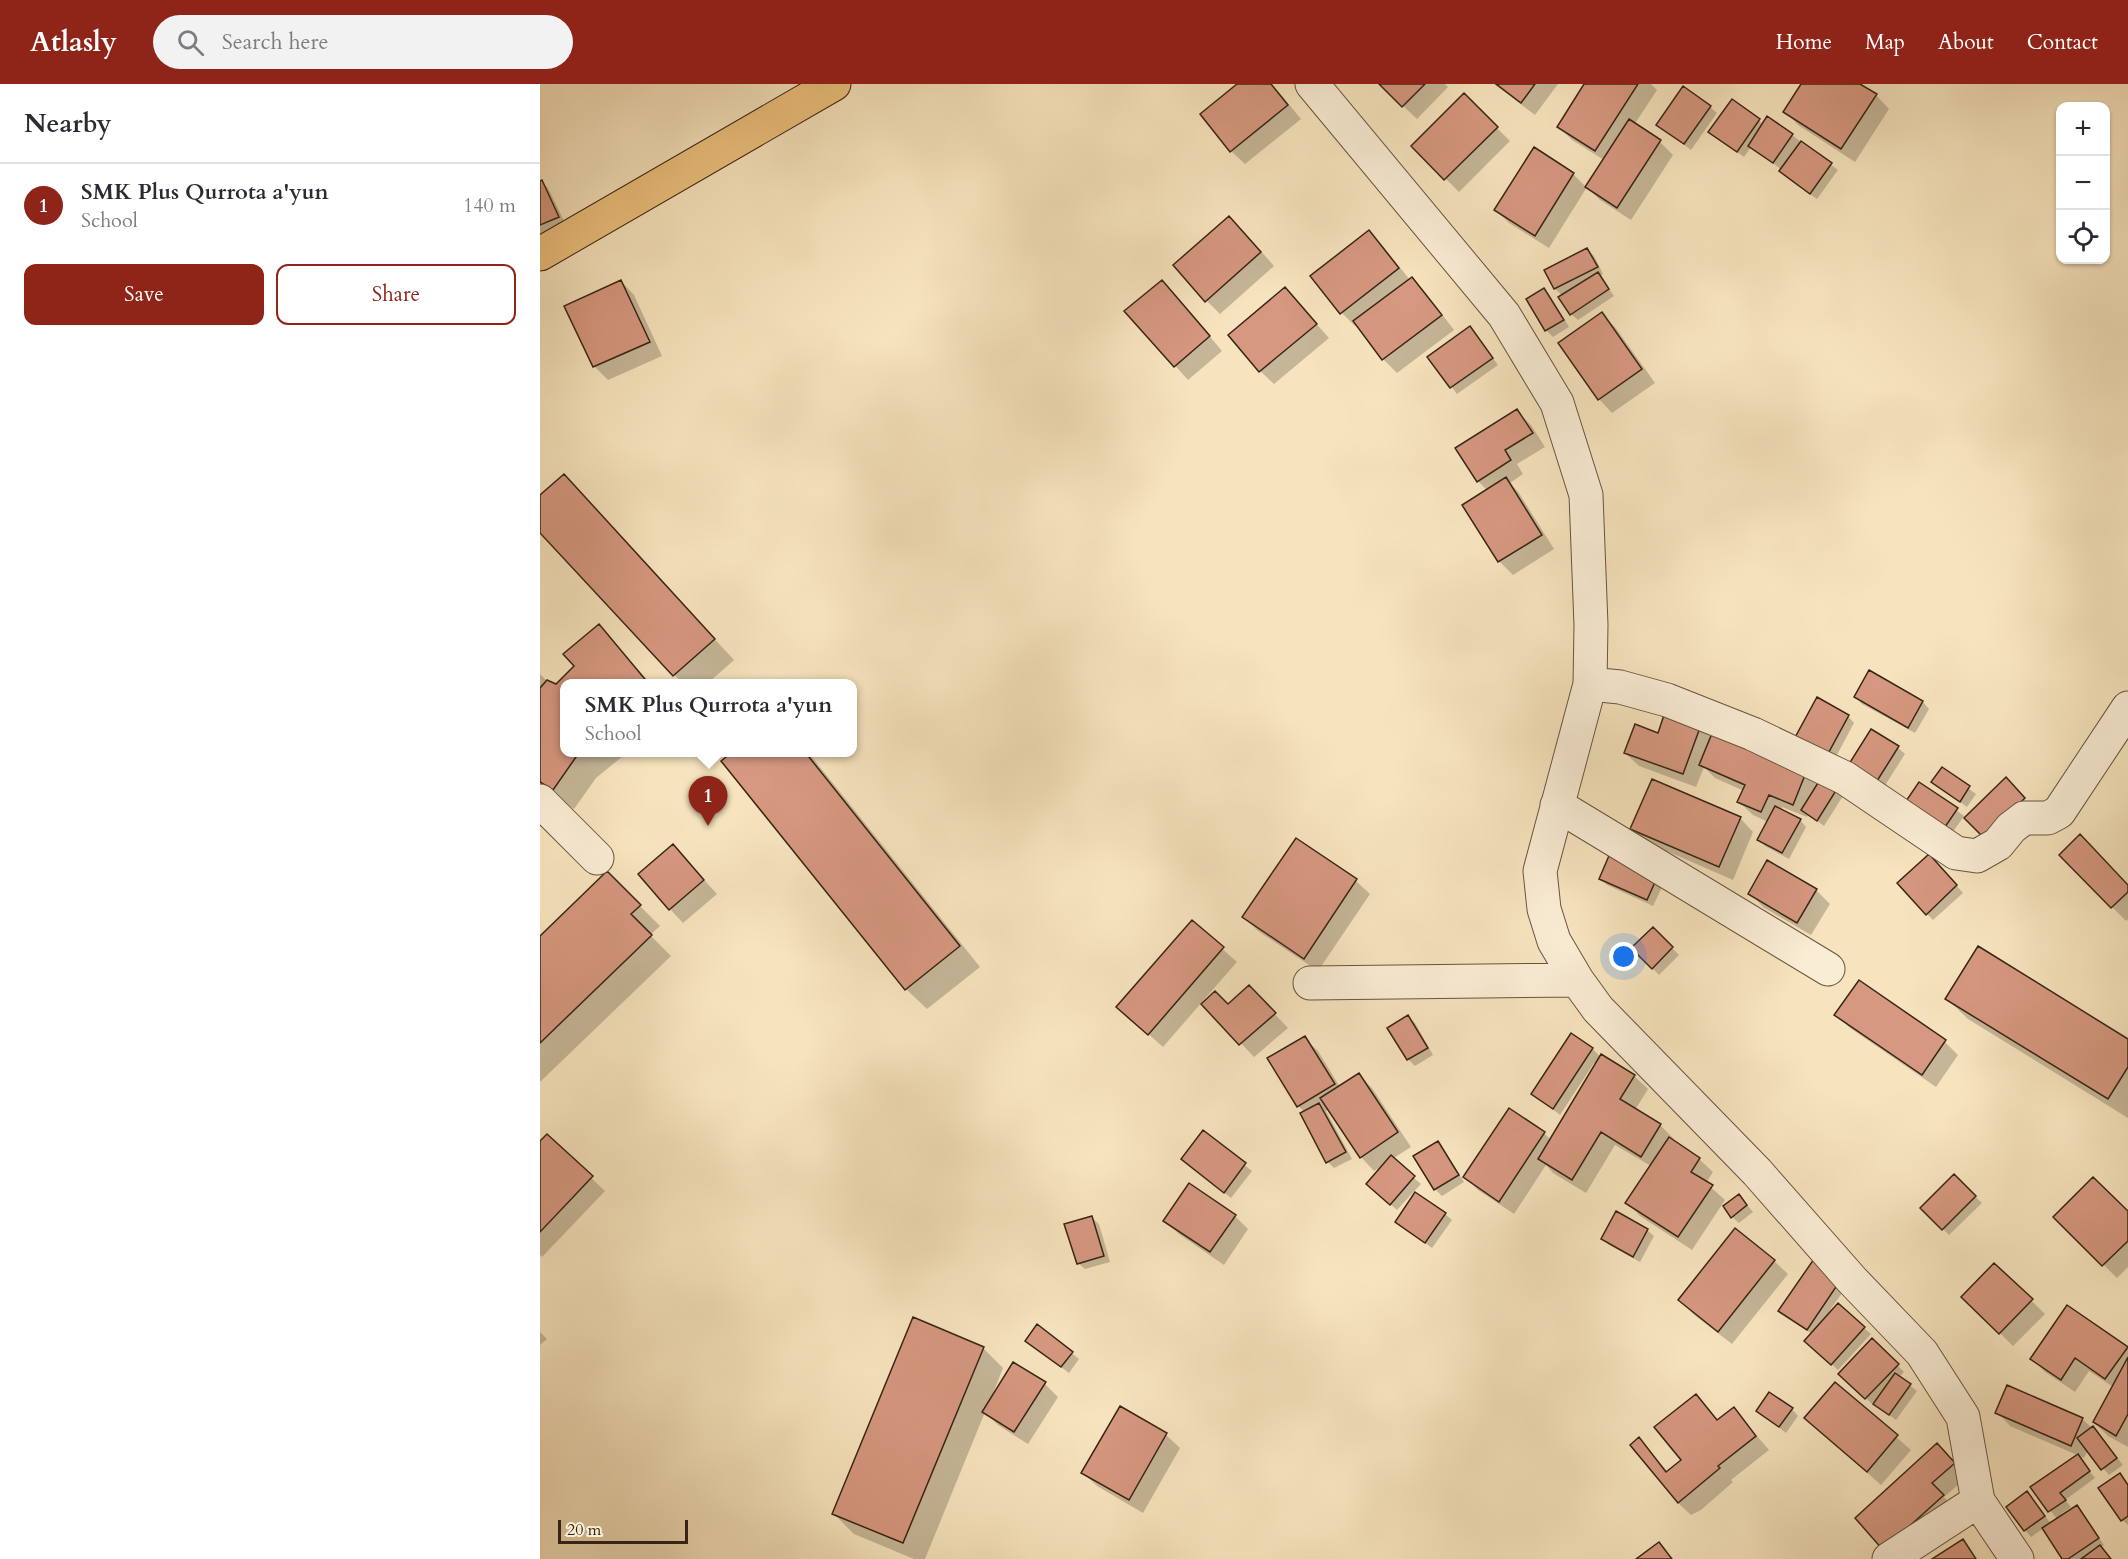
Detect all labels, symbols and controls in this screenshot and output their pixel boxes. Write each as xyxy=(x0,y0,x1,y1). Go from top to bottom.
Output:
search box xyxy=(153,15,573,69)
text: Atlasly xyxy=(30,23,117,61)
icon: search xyxy=(174,26,207,59)
text: Search here xyxy=(222,27,328,57)
text: Home xyxy=(1776,28,1832,57)
text: Map xyxy=(1865,28,1905,57)
text: About xyxy=(1938,28,1994,57)
text: Contact xyxy=(2027,28,2098,57)
map controls xyxy=(2056,102,2110,264)
button: + xyxy=(2056,102,2110,156)
text: Nearby xyxy=(24,106,112,141)
button: − xyxy=(2056,156,2110,210)
text: SMK Plus Qurrota a'yun xyxy=(81,177,329,207)
text: 1 xyxy=(38,192,49,219)
text: 140 m xyxy=(463,192,516,219)
text: School xyxy=(81,207,138,234)
button: locate xyxy=(2056,210,2110,264)
button: Save xyxy=(24,264,264,325)
button: Share xyxy=(276,264,516,325)
popup xyxy=(560,679,857,757)
text: SMK Plus Qurrota a'yun xyxy=(585,690,832,720)
text: School xyxy=(585,720,641,747)
pin: 1 xyxy=(688,776,728,826)
your location xyxy=(1609,942,1638,971)
scale bar xyxy=(558,1517,688,1544)
text: 20 m xyxy=(567,1519,601,1541)

